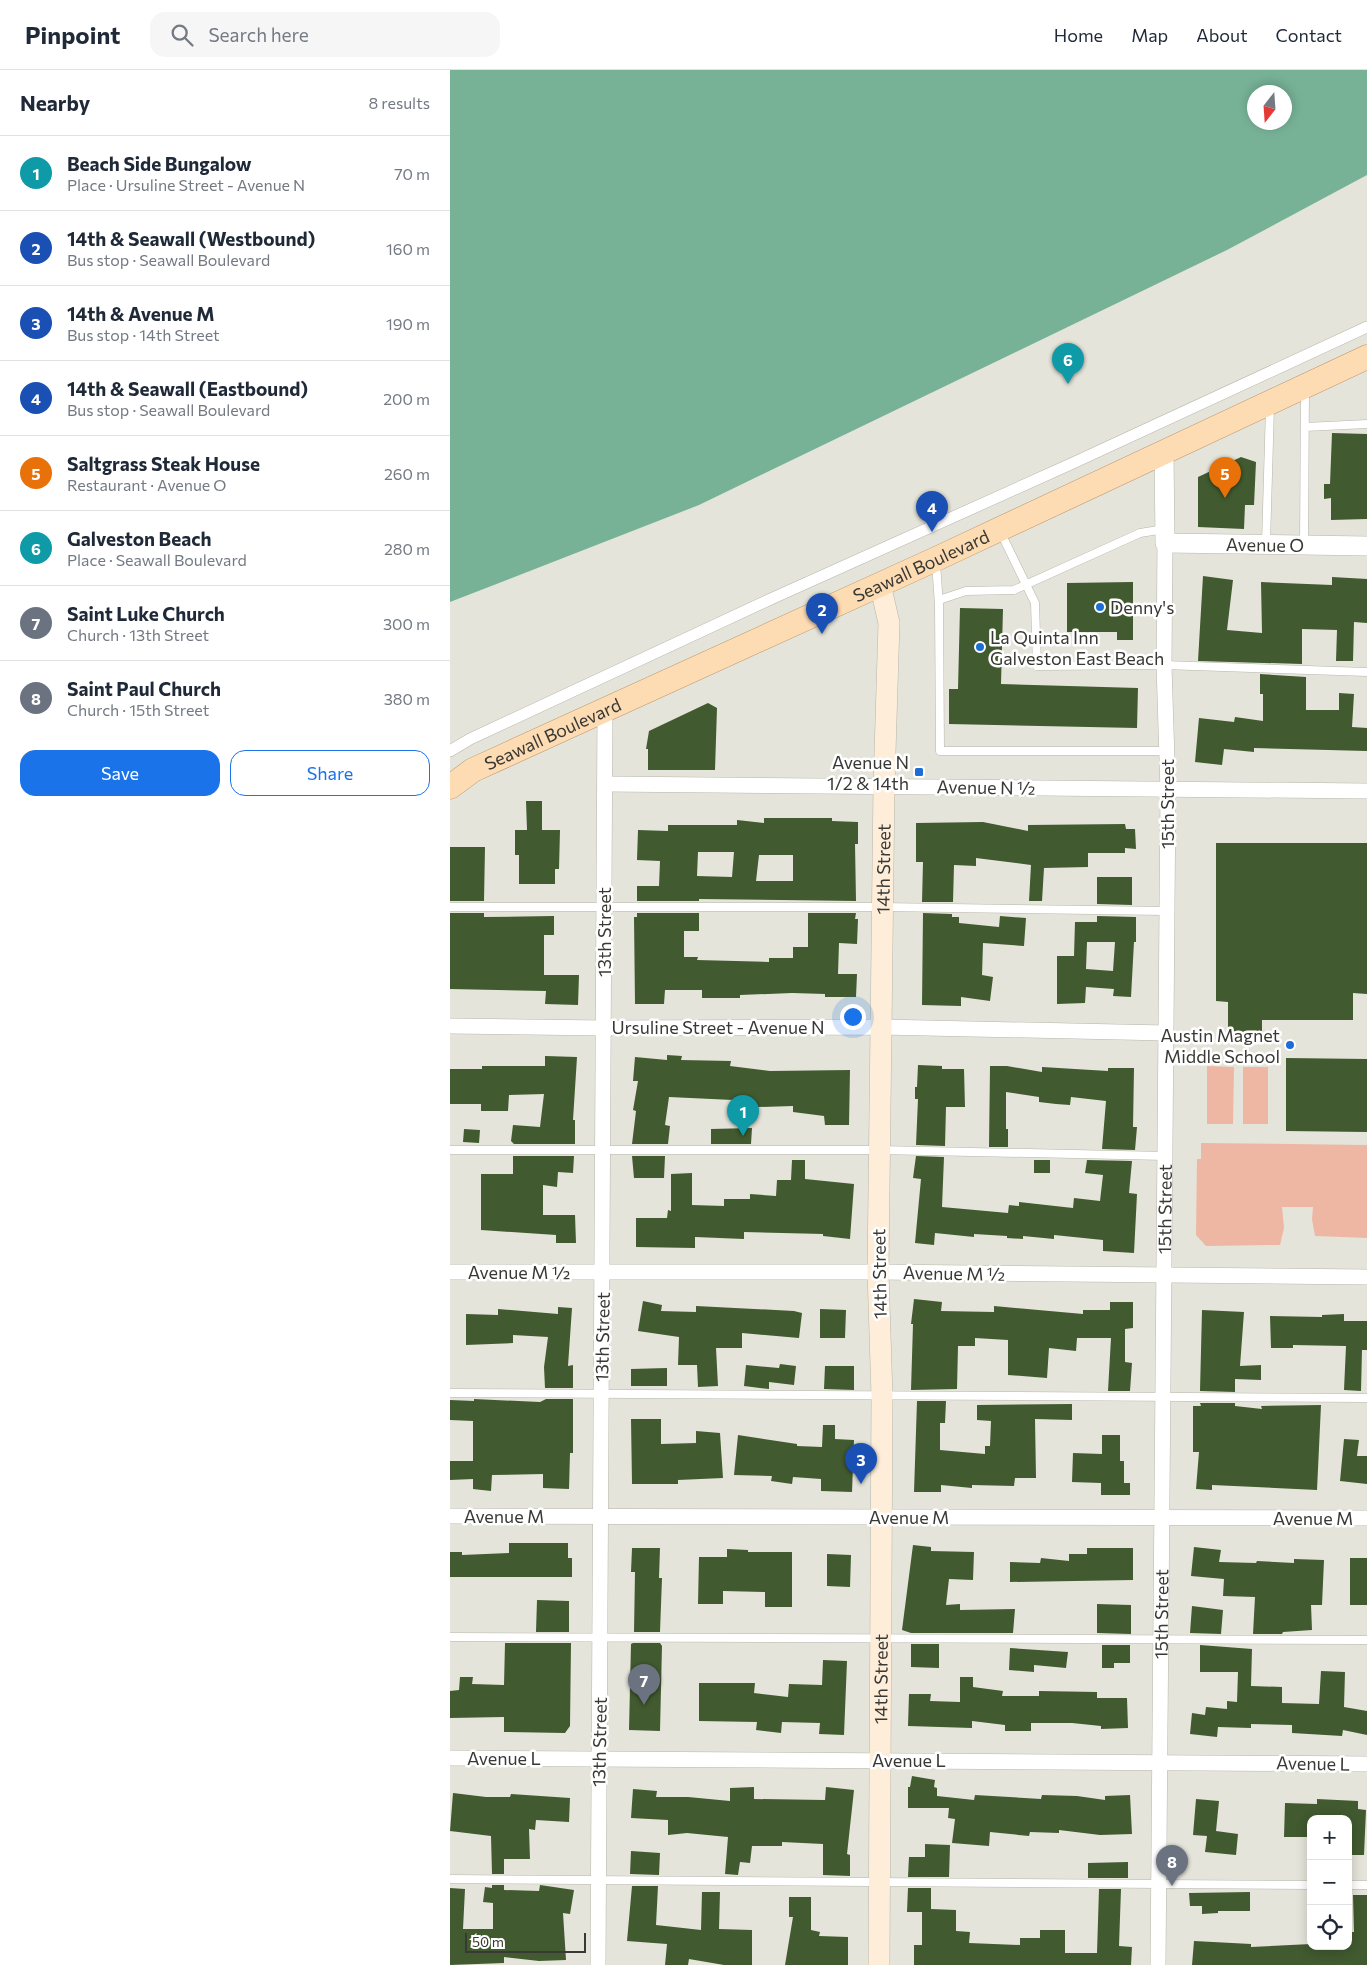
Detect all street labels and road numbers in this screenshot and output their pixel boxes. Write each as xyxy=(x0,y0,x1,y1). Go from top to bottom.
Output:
street label: Seawall Boulevard xyxy=(849,525,993,606)
street label: Avenue O xyxy=(1226,533,1304,556)
street label: Seawall Boulevard xyxy=(481,693,624,774)
street label: 15th Street xyxy=(1156,759,1178,849)
street label: Avenue N ½ xyxy=(936,775,1036,799)
street label: 14th Street xyxy=(871,824,895,915)
street label: 13th Street xyxy=(593,887,615,977)
street label: Ursuline Street - Avenue N xyxy=(611,1016,825,1038)
street label: 15th Street xyxy=(1153,1164,1176,1254)
street label: 14th Street xyxy=(867,1229,891,1319)
street label: Avenue M ½ xyxy=(468,1261,570,1283)
street label: Avenue M ½ xyxy=(903,1261,1005,1285)
street label: 13th Street xyxy=(590,1292,614,1382)
street label: Avenue M xyxy=(464,1505,544,1527)
street label: Avenue M xyxy=(869,1506,949,1528)
street label: Avenue M xyxy=(1273,1507,1353,1529)
street label: 15th Street xyxy=(1150,1569,1172,1659)
street label: 14th Street xyxy=(869,1634,892,1724)
street label: 13th Street xyxy=(587,1697,611,1787)
street label: Avenue L xyxy=(467,1747,541,1769)
street label: Avenue L xyxy=(872,1749,946,1771)
street label: Avenue L xyxy=(1276,1751,1350,1775)

